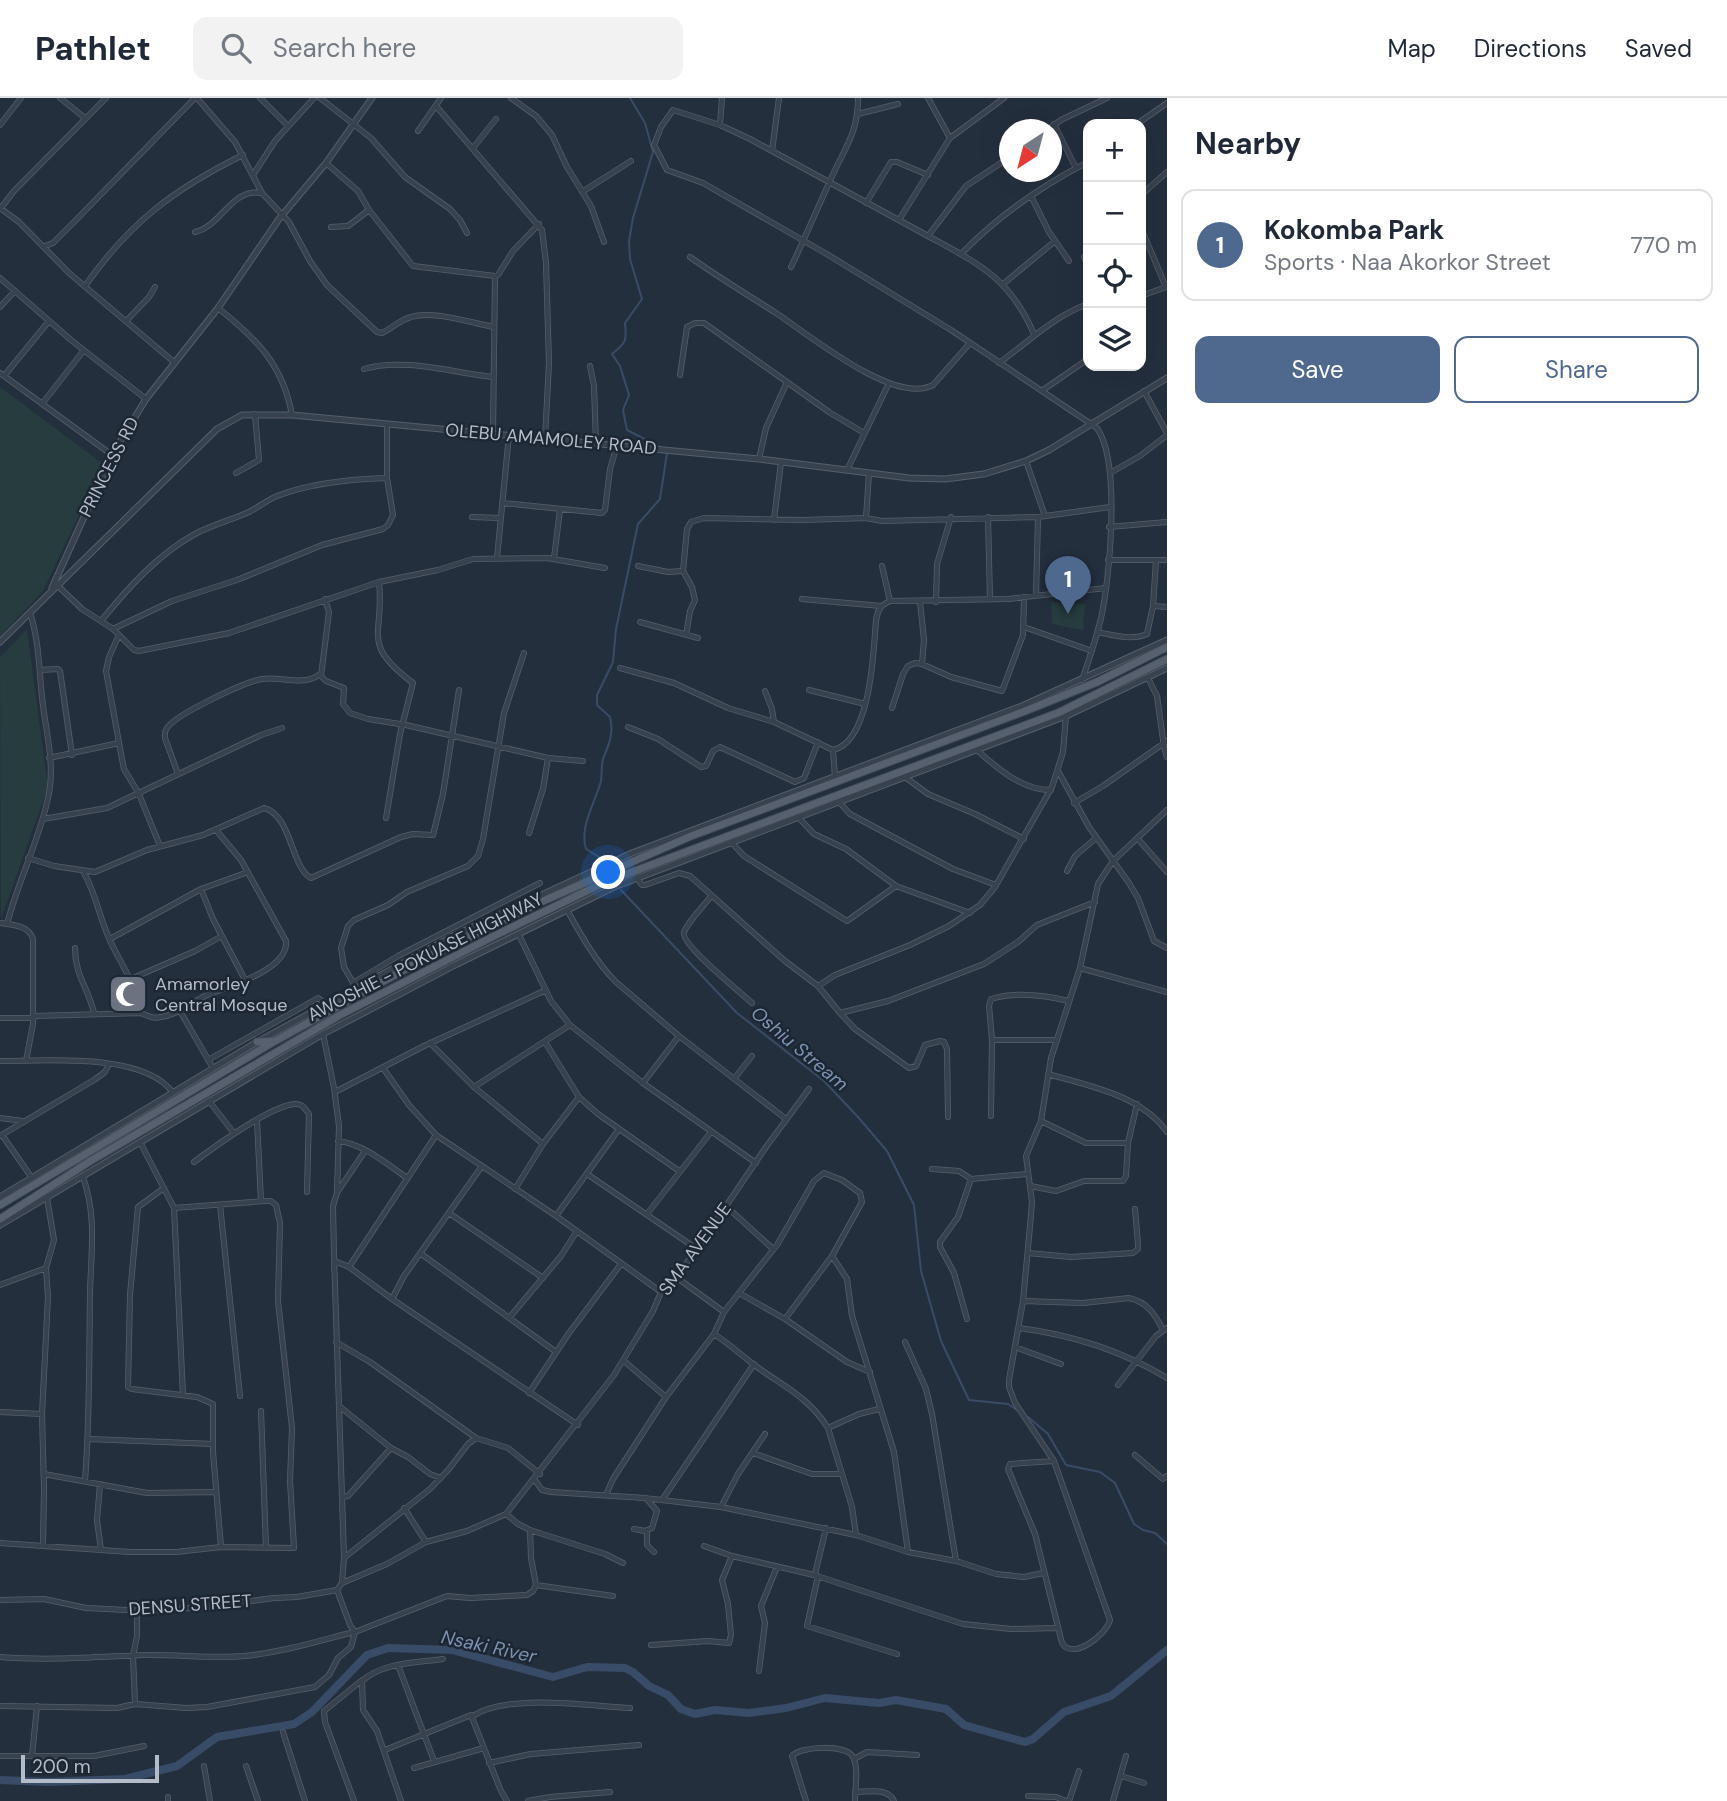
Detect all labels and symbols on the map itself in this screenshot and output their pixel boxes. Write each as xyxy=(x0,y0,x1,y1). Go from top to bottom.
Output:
north arrow xyxy=(999,119,1062,182)
street label: PRINCESS RD xyxy=(73,413,145,521)
street label: OLEBU AMAMOLEY ROAD xyxy=(444,418,658,460)
pin: 1 xyxy=(1045,556,1091,614)
your location xyxy=(591,855,625,889)
street label: AWOSHIE - POKUASE HIGHWAY xyxy=(303,887,547,1027)
place label: Amamorley Central Mosque xyxy=(155,972,287,1017)
mosque icon: Amamorley Central Mosque xyxy=(107,973,149,1015)
water label: Oshiu Stream xyxy=(746,1000,854,1097)
street label: SMA AVENUE xyxy=(653,1198,737,1300)
street label: DENSU STREET xyxy=(128,1589,252,1621)
water label: Nsaki River xyxy=(439,1624,540,1669)
scale bar xyxy=(21,1752,159,1784)

